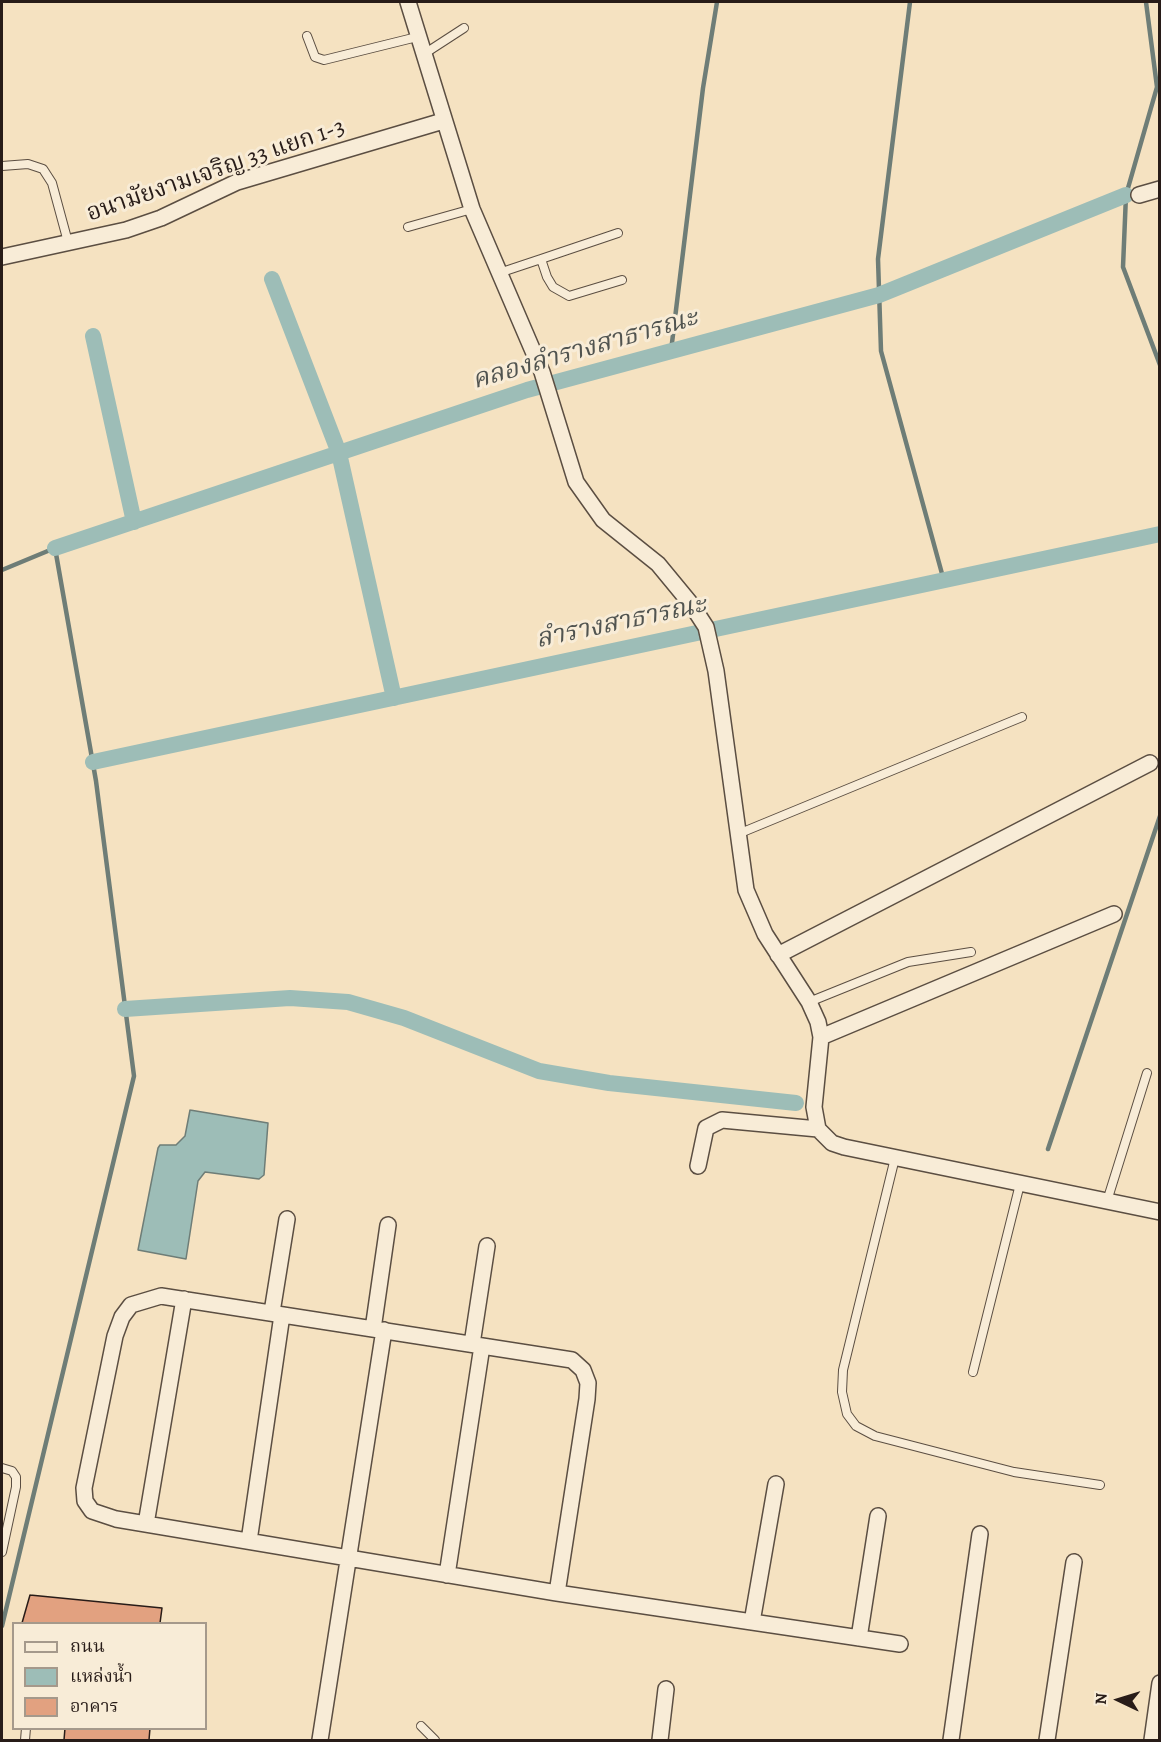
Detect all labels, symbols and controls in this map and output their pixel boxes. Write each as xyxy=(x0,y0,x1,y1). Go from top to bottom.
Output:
street label: อนามัยงามเจริญ 33 แยก 1-3 xyxy=(83,113,349,229)
water label: คลองลำรางสาธารณะ xyxy=(469,303,701,397)
water label: ลำรางสาธารณะ xyxy=(533,590,709,656)
legend xyxy=(12,1622,207,1730)
text: ถนน xyxy=(70,1634,105,1658)
text: แหล่งน้ำ xyxy=(70,1664,133,1688)
north arrow xyxy=(1089,1670,1149,1730)
text: N xyxy=(1090,1692,1112,1705)
text: อาคาร xyxy=(70,1694,119,1718)

